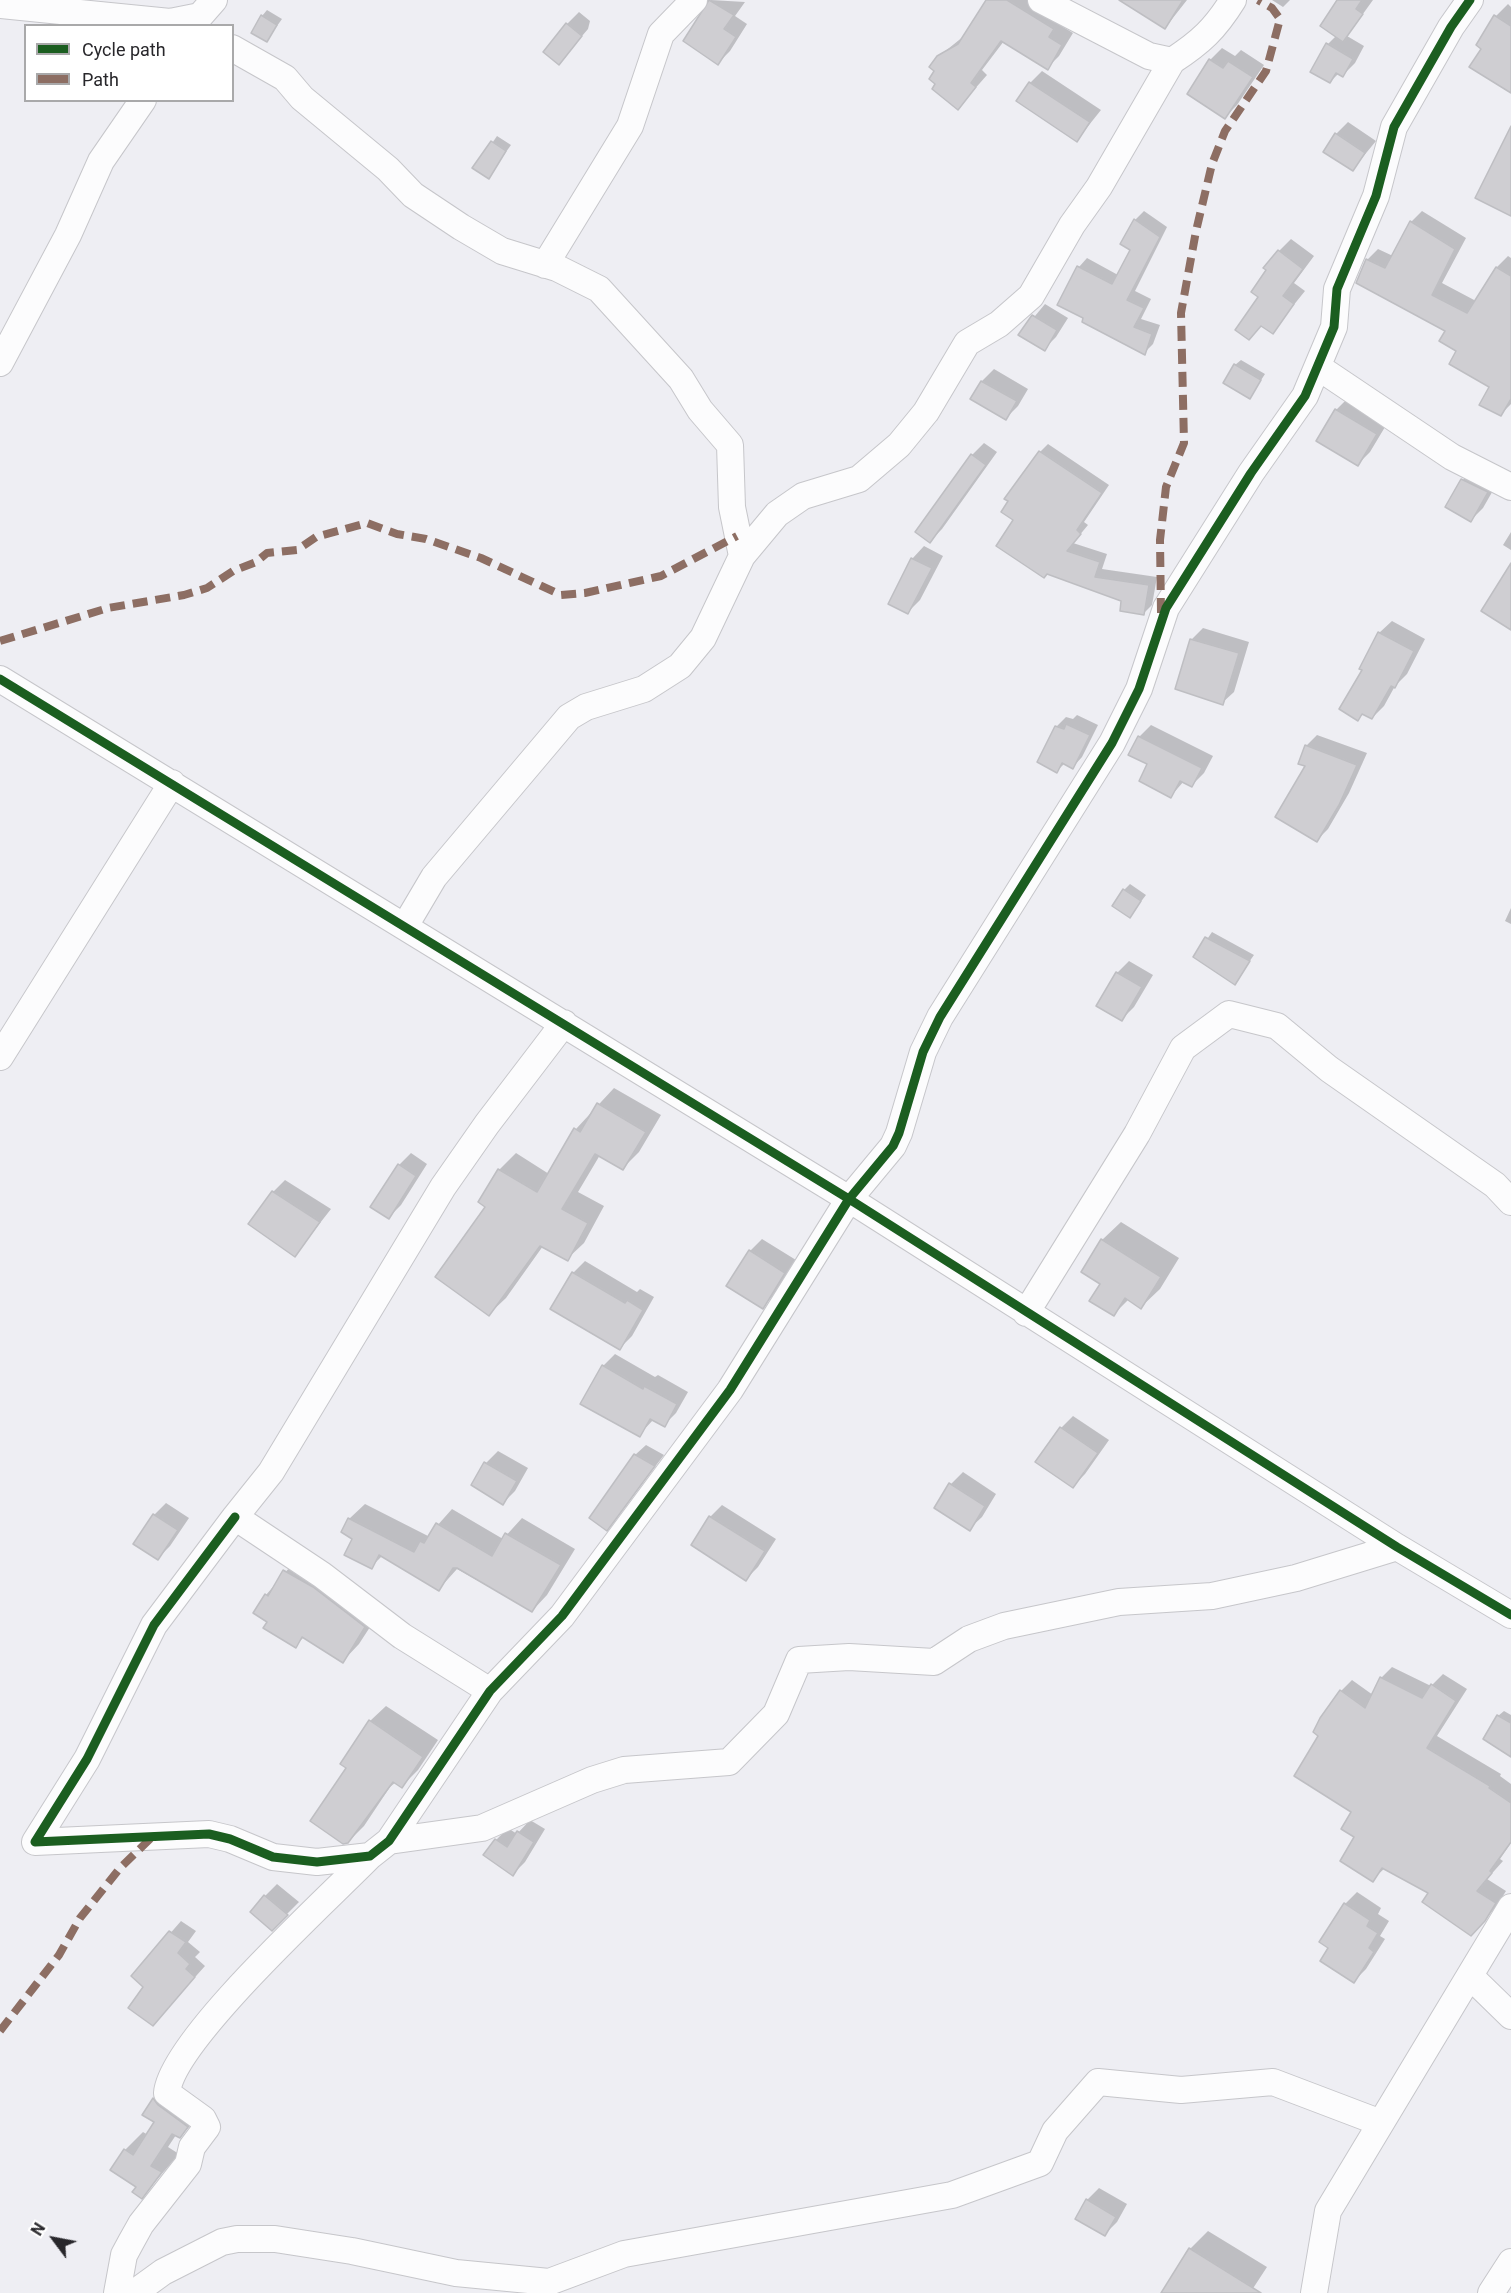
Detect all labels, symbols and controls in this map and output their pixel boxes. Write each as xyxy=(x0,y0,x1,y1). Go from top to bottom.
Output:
legend xyxy=(24,24,234,102)
text: Cycle path xyxy=(82,39,166,60)
text: Path xyxy=(82,69,119,90)
north arrow xyxy=(24,2209,84,2269)
text: N xyxy=(27,2219,49,2239)

